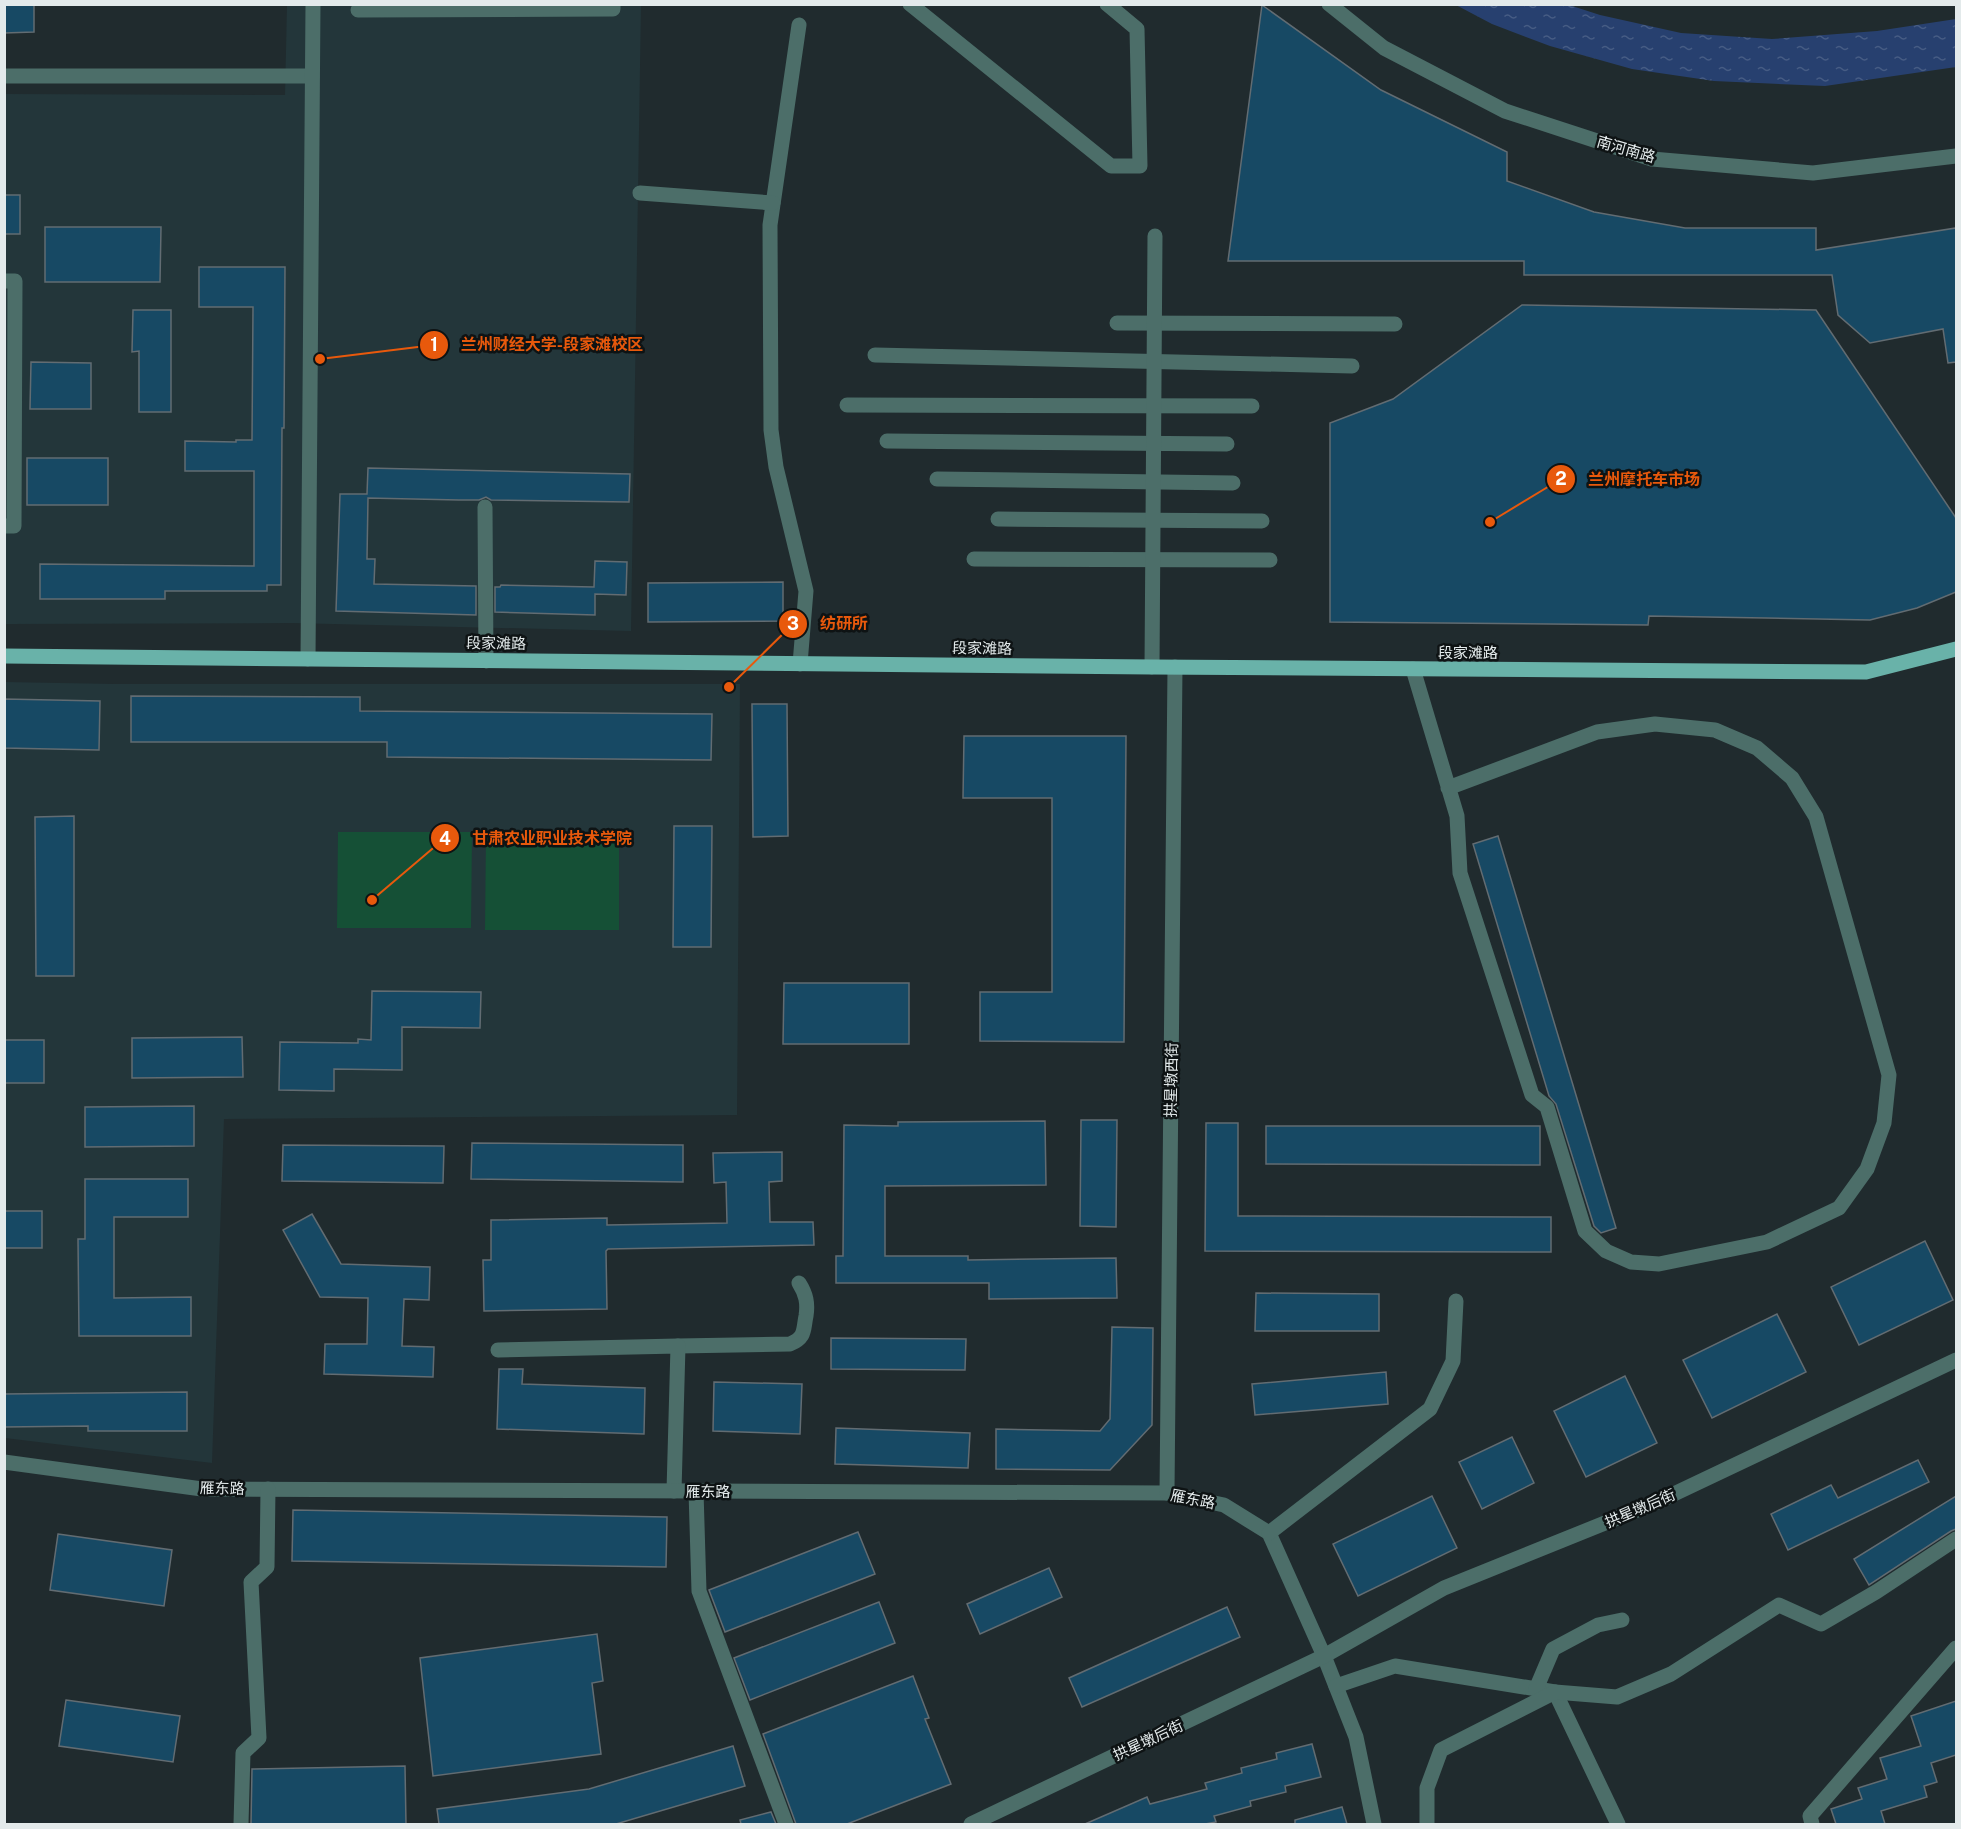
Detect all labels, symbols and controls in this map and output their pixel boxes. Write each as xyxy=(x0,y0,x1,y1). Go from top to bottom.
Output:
street label: 南河南路 xyxy=(1595,133,1657,165)
callout: 兰州财经大学-段家滩校区 xyxy=(419,328,655,362)
text: 1 xyxy=(430,334,438,355)
text: 兰州财经大学-段家滩校区 xyxy=(461,335,643,354)
callout: 兰州摩托车市场 xyxy=(1546,462,1712,496)
text: 2 xyxy=(1555,468,1567,489)
text: 兰州摩托车市场 xyxy=(1588,470,1700,489)
callout: 纺研所 xyxy=(778,607,880,641)
text: 3 xyxy=(787,613,799,634)
text: 纺研所 xyxy=(820,614,868,633)
street label: 段家滩路 xyxy=(466,634,526,652)
street label: 段家滩路 xyxy=(952,639,1012,657)
street label: 段家滩路 xyxy=(1438,644,1498,661)
callout: 甘肃农业职业技术学院 xyxy=(430,821,644,855)
text: 4 xyxy=(439,828,451,849)
text: 甘肃农业职业技术学院 xyxy=(472,829,632,848)
street label: 拱星墩西街 xyxy=(1162,1042,1180,1118)
street label: 雁东路 xyxy=(199,1479,245,1497)
street label: 雁东路 xyxy=(685,1483,731,1500)
street label: 雁东路 xyxy=(1169,1486,1217,1512)
street label: 拱星墩后街 xyxy=(1602,1486,1678,1530)
street label: 拱星墩后街 xyxy=(1110,1716,1186,1764)

